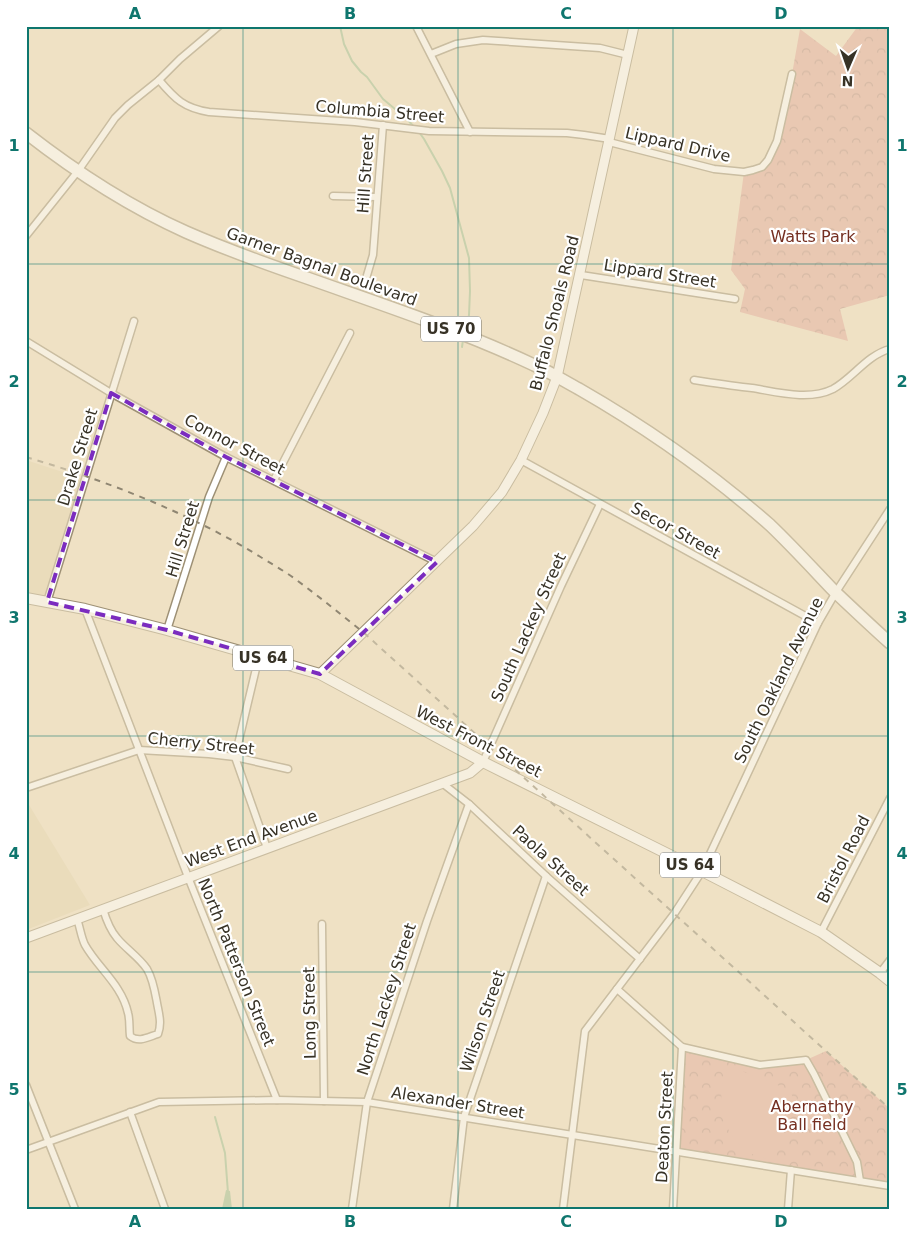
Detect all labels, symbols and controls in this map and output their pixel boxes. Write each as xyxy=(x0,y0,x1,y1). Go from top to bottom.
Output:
text: A xyxy=(129,4,142,23)
text: B xyxy=(344,4,356,23)
text: C xyxy=(560,4,572,23)
text: D xyxy=(774,4,788,23)
north arrow xyxy=(824,42,874,92)
text: N xyxy=(841,73,854,89)
street label: Columbia Street xyxy=(315,96,445,127)
street label: Lippard Drive xyxy=(623,123,732,166)
street label: Hill Street xyxy=(353,134,378,214)
text: 1 xyxy=(8,136,20,155)
text: 1 xyxy=(896,136,908,155)
street label: Garner Bagnal Boulevard xyxy=(224,223,420,310)
park label: Watts Park xyxy=(770,227,856,246)
street label: Buffalo Shoals Road xyxy=(526,234,583,393)
street label: Lippard Street xyxy=(602,255,718,292)
road number: US 70 xyxy=(421,316,481,342)
text: 2 xyxy=(8,372,20,391)
text: 2 xyxy=(896,372,908,391)
street label: Drake Street xyxy=(54,406,101,508)
street label: Connor Street xyxy=(181,410,288,479)
street label: Secor Street xyxy=(628,498,724,563)
street label: Hill Street xyxy=(162,499,203,580)
street label: South Lackey Street xyxy=(487,550,570,705)
street label: South Oakland Avenue xyxy=(730,594,827,766)
text: 3 xyxy=(8,608,20,627)
text: 3 xyxy=(896,608,908,627)
road number: US 64 xyxy=(233,646,293,670)
street label: West Front Street xyxy=(413,702,545,781)
street label: Cherry Street xyxy=(147,728,255,759)
street label: West End Avenue xyxy=(182,806,320,871)
street label: Bristol Road xyxy=(813,812,874,906)
street label: Paola Street xyxy=(508,821,593,900)
text: 4 xyxy=(8,844,20,863)
text: 4 xyxy=(896,844,908,863)
road number: US 64 xyxy=(660,852,720,878)
street label: North Patterson Street xyxy=(194,875,279,1049)
street label: North Lackey Street xyxy=(353,921,420,1078)
street label: Long Street xyxy=(299,967,320,1059)
street label: Wilson Street xyxy=(456,968,509,1075)
street label: Deaton Street xyxy=(652,1071,677,1183)
text: 5 xyxy=(8,1080,20,1099)
text: 5 xyxy=(896,1080,908,1099)
street label: Alexander Street xyxy=(390,1083,526,1122)
park label: Abernathy Ball field xyxy=(770,1097,854,1134)
text: A xyxy=(129,1212,142,1231)
text: B xyxy=(344,1212,356,1231)
text: C xyxy=(560,1212,572,1231)
text: D xyxy=(774,1212,788,1231)

